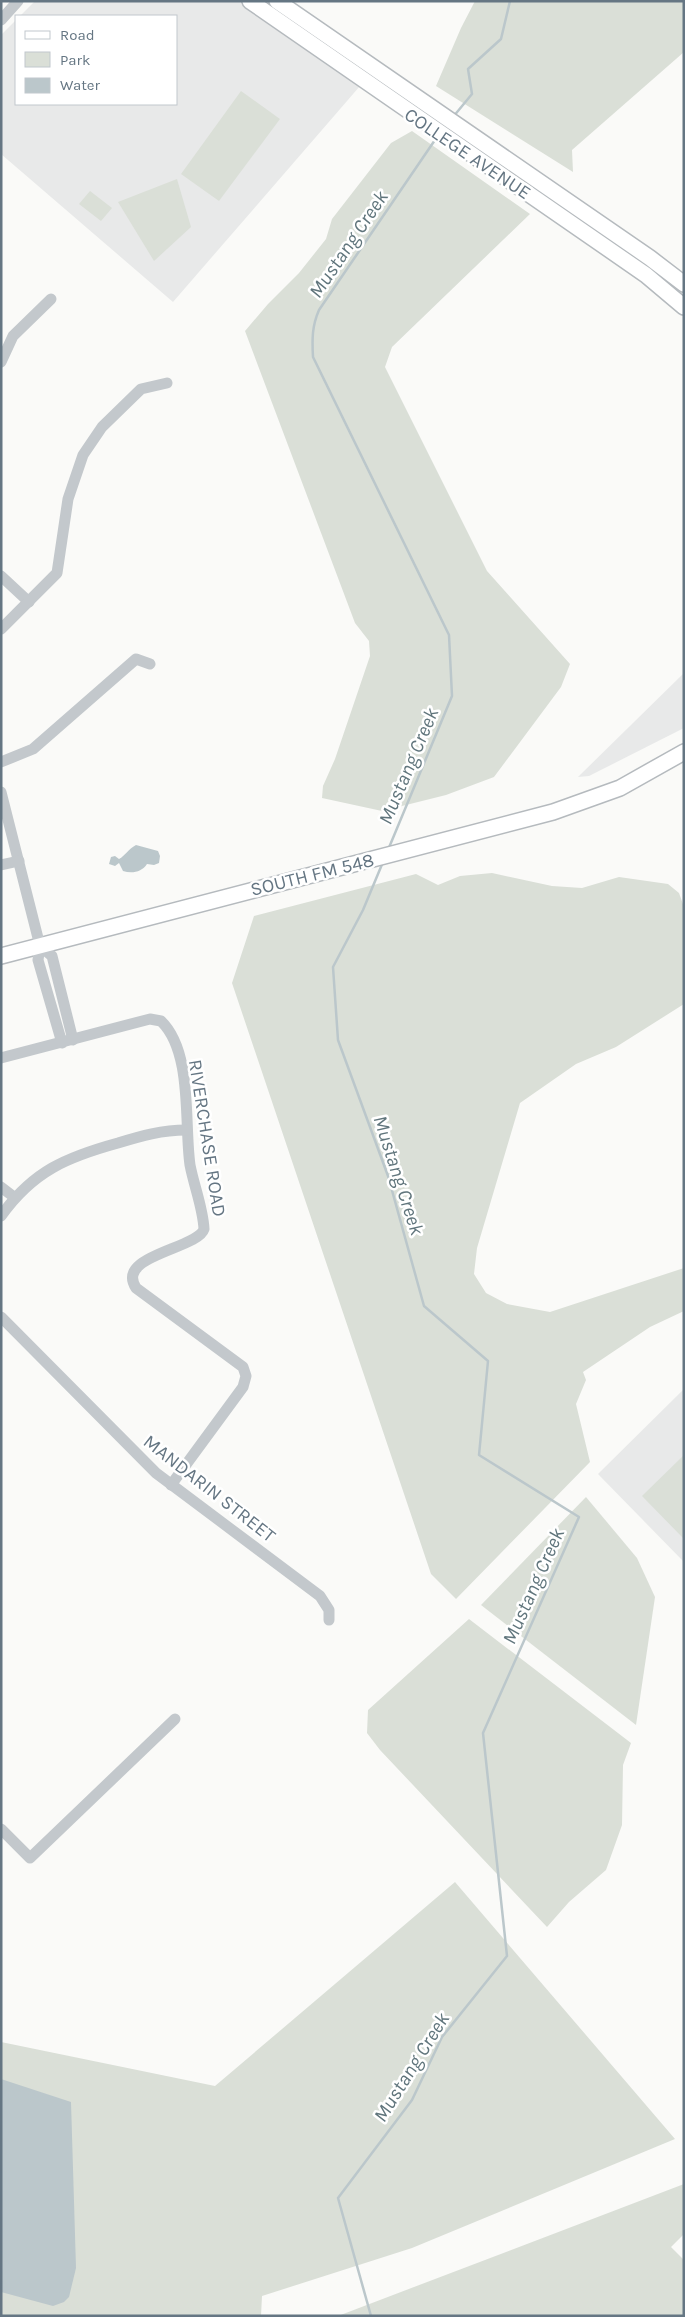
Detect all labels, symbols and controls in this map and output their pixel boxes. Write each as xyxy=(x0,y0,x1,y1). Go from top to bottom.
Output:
legend xyxy=(15,15,178,105)
text: Road xyxy=(60,26,95,44)
text: Park xyxy=(60,51,90,69)
text: Water xyxy=(60,76,101,94)
street label: COLLEGE AVENUE xyxy=(400,103,535,204)
water label: Mustang Creek xyxy=(304,186,393,302)
water label: Mustang Creek xyxy=(374,704,444,828)
street label: SOUTH FM 548 xyxy=(248,849,376,901)
street label: RIVERCHASE ROAD xyxy=(184,1058,230,1219)
water label: Mustang Creek xyxy=(368,1112,429,1239)
street label: MANDARIN STREET xyxy=(139,1430,280,1547)
water label: Mustang Creek xyxy=(498,1524,570,1648)
water label: Mustang Creek xyxy=(369,2008,455,2126)

